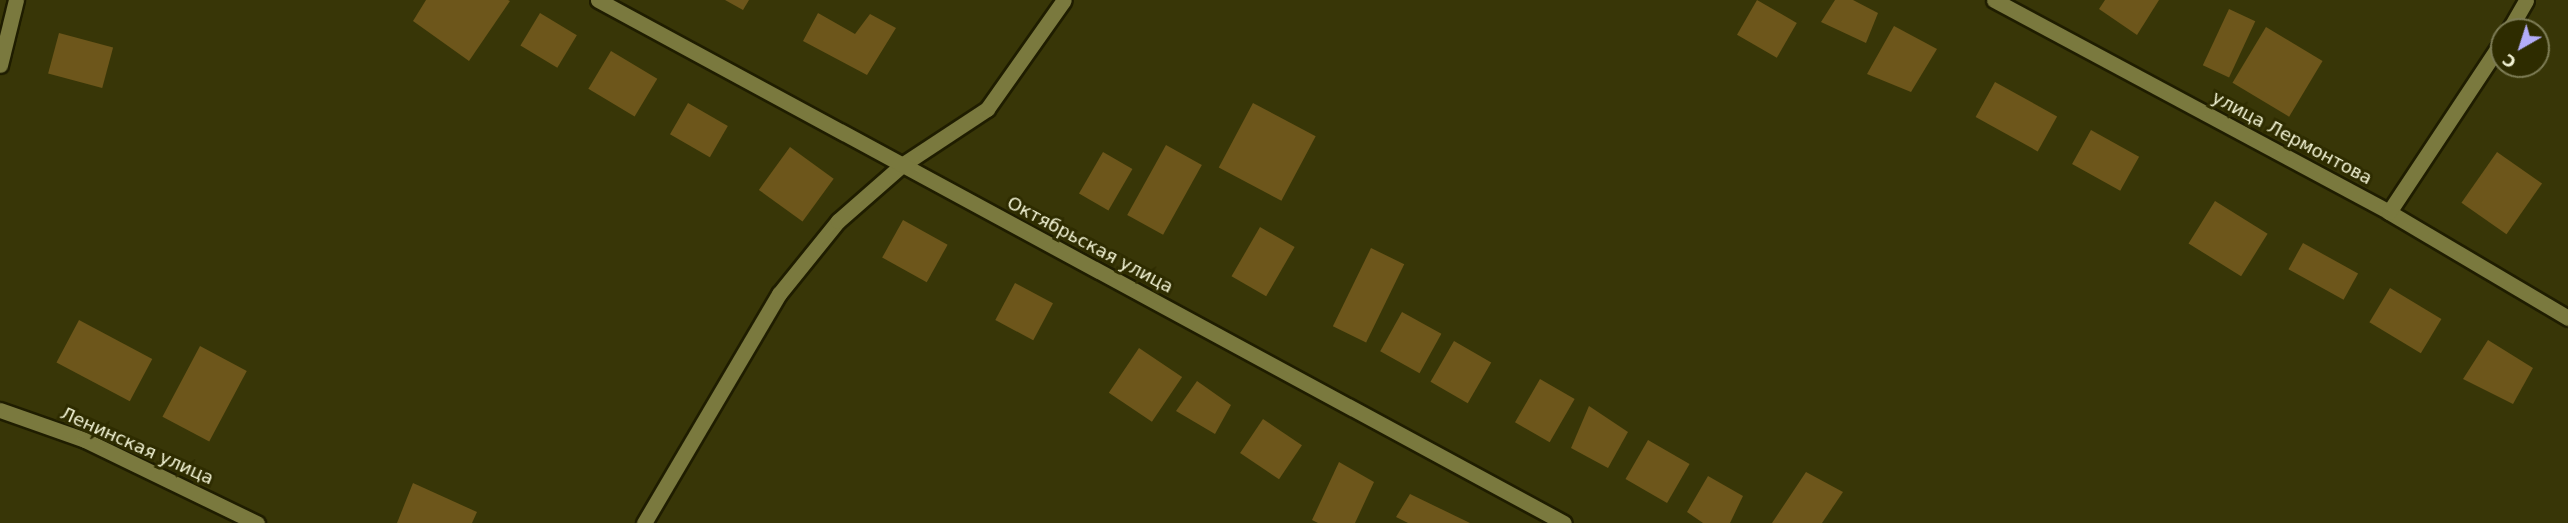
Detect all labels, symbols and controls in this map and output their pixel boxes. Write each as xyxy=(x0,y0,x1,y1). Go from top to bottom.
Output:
north arrow xyxy=(2490,18,2550,78)
text: С xyxy=(2499,50,2520,72)
street label: улица Лермонтова xyxy=(2208,87,2376,189)
street label: Октябрьская улица xyxy=(1003,192,1177,298)
street label: Ленинская улица xyxy=(57,403,217,489)

